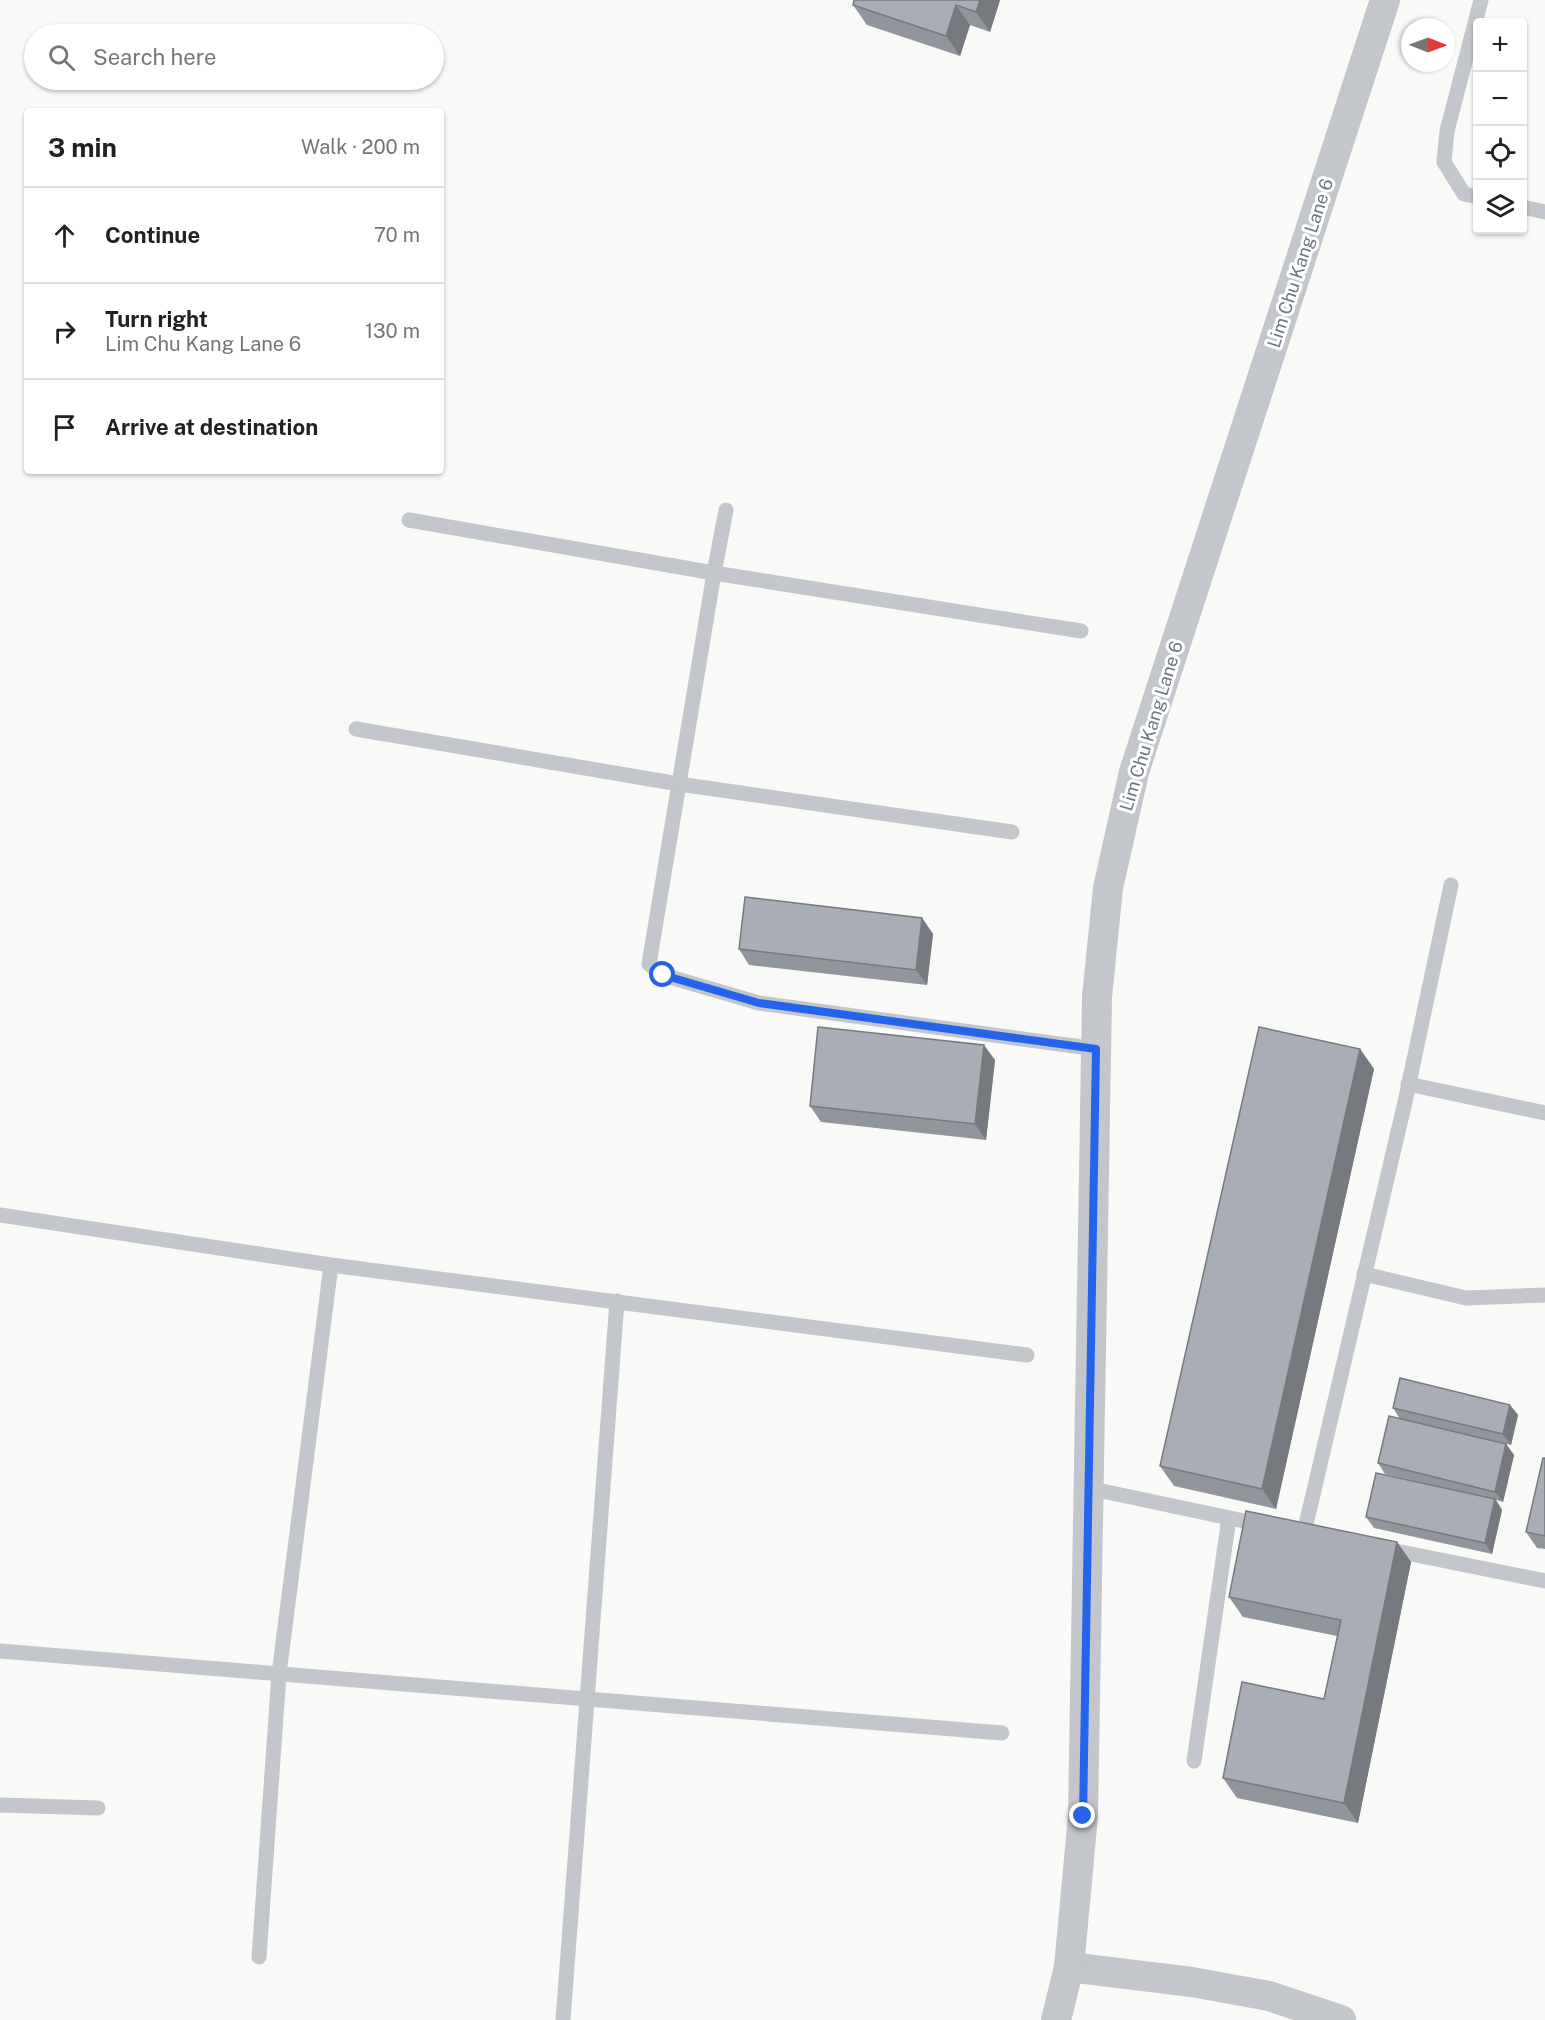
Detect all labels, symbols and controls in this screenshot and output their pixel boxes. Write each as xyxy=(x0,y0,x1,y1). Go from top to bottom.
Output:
north arrow xyxy=(1401,18,1455,72)
map controls xyxy=(1473,18,1527,234)
button: + xyxy=(1473,18,1527,72)
search box xyxy=(24,24,444,90)
icon: search xyxy=(45,41,78,74)
text: Search here xyxy=(93,44,217,70)
button: − xyxy=(1473,72,1527,126)
button: locate xyxy=(1473,126,1527,180)
text: 3 min xyxy=(48,132,117,163)
text: Walk · 200 m xyxy=(301,135,420,159)
street label: Lim Chu Kang Lane 6 xyxy=(1263,176,1337,350)
button: layers xyxy=(1473,180,1527,234)
icon: ahead xyxy=(48,219,81,252)
text: Continue xyxy=(105,222,200,248)
text: 70 m xyxy=(374,223,420,247)
text: Turn right xyxy=(105,306,208,332)
icon: right xyxy=(48,315,81,348)
text: 130 m xyxy=(365,319,420,343)
text: Lim Chu Kang Lane 6 xyxy=(105,332,301,356)
icon: arrive xyxy=(48,411,81,444)
text: Arrive at destination xyxy=(105,414,318,440)
street label: Lim Chu Kang Lane 6 xyxy=(1115,638,1187,814)
route start xyxy=(649,961,675,987)
route end xyxy=(1069,1802,1095,1828)

